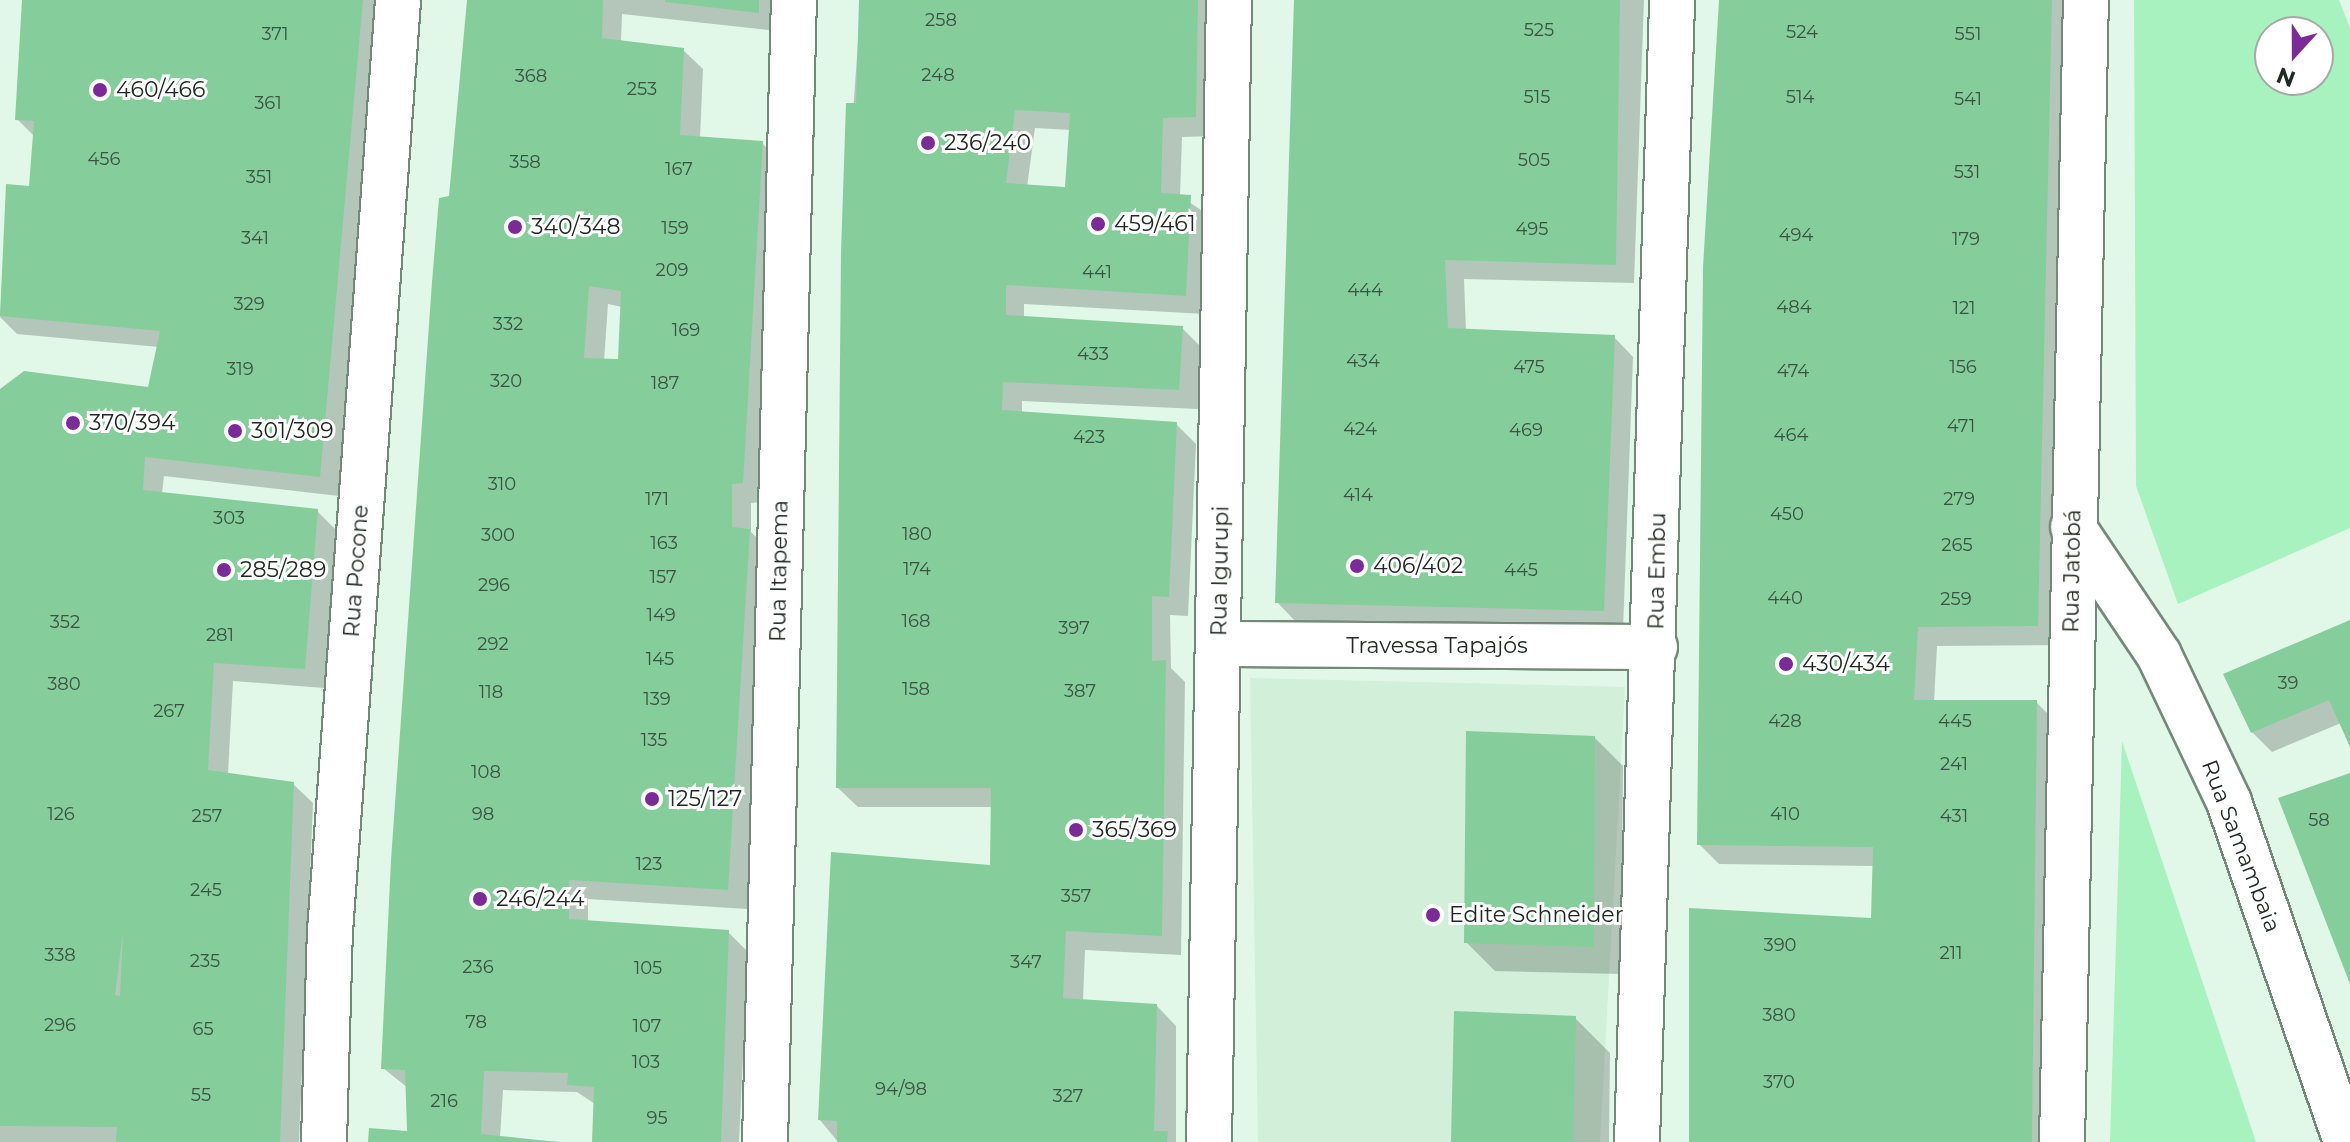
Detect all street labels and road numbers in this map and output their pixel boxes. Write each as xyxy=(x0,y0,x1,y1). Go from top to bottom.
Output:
street label: Rua Itapema xyxy=(765,500,793,642)
street label: Rua Pocone xyxy=(338,504,374,638)
street label: Rua Igurupi xyxy=(1206,506,1234,636)
street label: Rua Jatobá xyxy=(2058,509,2086,633)
street label: Rua Embu xyxy=(1643,512,1671,630)
street label: Travessa Tapajós xyxy=(1346,633,1528,659)
street label: Rua Samambaia xyxy=(2196,756,2286,936)

